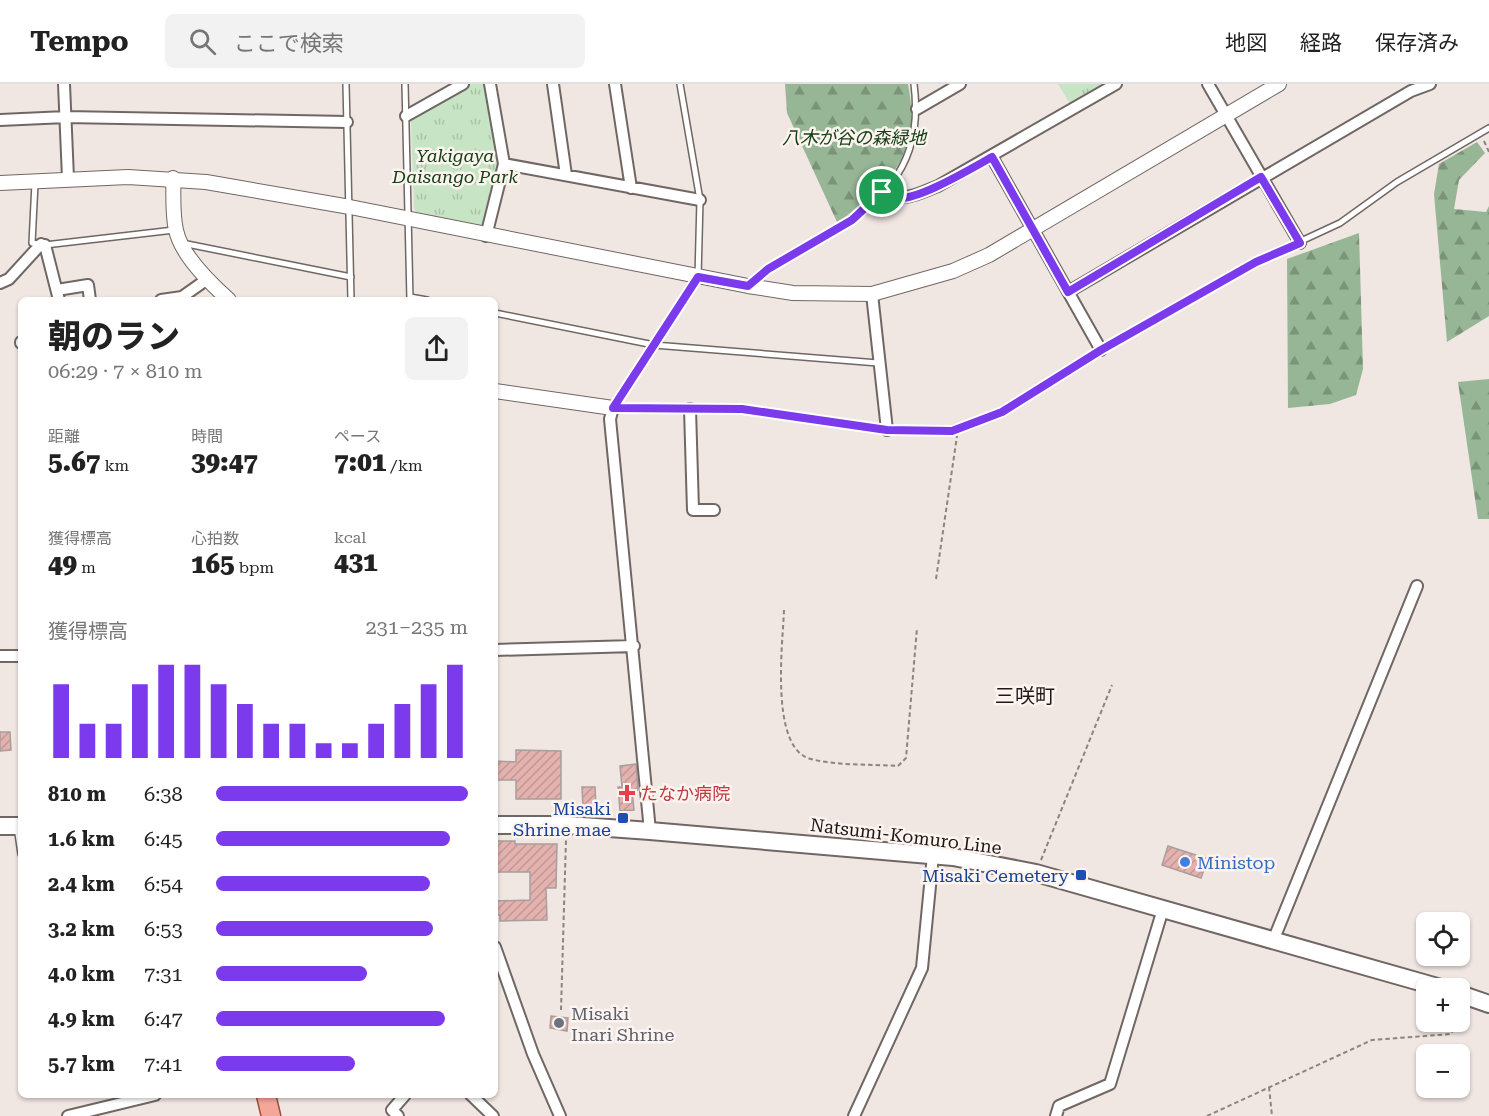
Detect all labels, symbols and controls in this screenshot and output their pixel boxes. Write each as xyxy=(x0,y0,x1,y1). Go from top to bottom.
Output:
search box xyxy=(165,14,585,68)
text: Tempo xyxy=(30,25,129,58)
icon: search xyxy=(186,25,219,58)
text: ここで検索 xyxy=(234,31,344,56)
text: 地図 xyxy=(1225,31,1267,55)
text: 経路 xyxy=(1300,31,1342,55)
text: 保存済み xyxy=(1375,31,1459,55)
park label: 八木が谷の森緑地 xyxy=(782,127,928,148)
park label: Yakigaya Daisango Park xyxy=(391,145,518,187)
pin xyxy=(856,166,907,217)
icon: arrive xyxy=(865,175,898,208)
text: 朝のラン xyxy=(48,317,180,356)
button: share xyxy=(405,317,468,380)
text: 06:29 · 7 × 810 m xyxy=(48,359,203,383)
text: 距離 xyxy=(48,427,80,446)
text: 時間 xyxy=(191,427,223,446)
text: ペース xyxy=(334,427,381,446)
text: 5.67 xyxy=(48,447,100,477)
text: 39:47 xyxy=(191,447,258,477)
text: 7:01 xyxy=(334,447,386,477)
text: km xyxy=(100,456,129,475)
text: /km xyxy=(386,456,423,475)
text: kcal xyxy=(334,528,366,547)
text: 獲得標高 xyxy=(48,529,112,548)
text: 心拍数 xyxy=(191,529,239,548)
text: 431 xyxy=(334,547,378,577)
text: 49 xyxy=(48,549,77,579)
text: 165 xyxy=(191,549,235,579)
text: m xyxy=(77,558,96,577)
text: bpm xyxy=(235,558,274,577)
text: 231–235 m xyxy=(365,615,468,639)
text: 獲得標高 xyxy=(48,619,128,643)
district label: 三咲町 xyxy=(995,684,1055,708)
text: 810 m xyxy=(48,782,106,806)
text: 6:38 xyxy=(144,782,183,806)
place label: たなか病院 xyxy=(640,783,730,804)
marker: たなか病院 xyxy=(618,784,636,802)
place label: Misaki Shrine mae xyxy=(513,798,611,840)
marker: Misaki Shrine mae xyxy=(616,811,630,825)
street label: Natsumi-Komuro Line xyxy=(809,814,1003,858)
text: 1.6 km xyxy=(48,827,115,851)
text: 6:45 xyxy=(144,827,183,851)
place label: Ministop xyxy=(1197,852,1275,873)
marker: Ministop xyxy=(1178,855,1192,869)
place label: Misaki Cemetery xyxy=(922,865,1069,886)
marker: Misaki Cemetery xyxy=(1074,868,1088,882)
text: 2.4 km xyxy=(48,872,115,896)
text: 6:54 xyxy=(144,872,183,896)
map controls xyxy=(1416,912,1470,1098)
button: locate xyxy=(1416,912,1470,966)
text: 3.2 km xyxy=(48,917,115,941)
text: 6:53 xyxy=(144,917,183,941)
text: 4.0 km xyxy=(48,962,115,986)
text: 7:31 xyxy=(144,962,183,986)
button: + xyxy=(1416,978,1470,1032)
place label: Misaki Inari Shrine xyxy=(571,1003,674,1045)
text: 4.9 km xyxy=(48,1007,115,1031)
text: 6:47 xyxy=(144,1007,183,1031)
marker: Misaki Inari Shrine xyxy=(552,1016,566,1030)
button: − xyxy=(1416,1044,1470,1098)
text: 5.7 km xyxy=(48,1052,115,1076)
text: 7:41 xyxy=(144,1052,183,1076)

